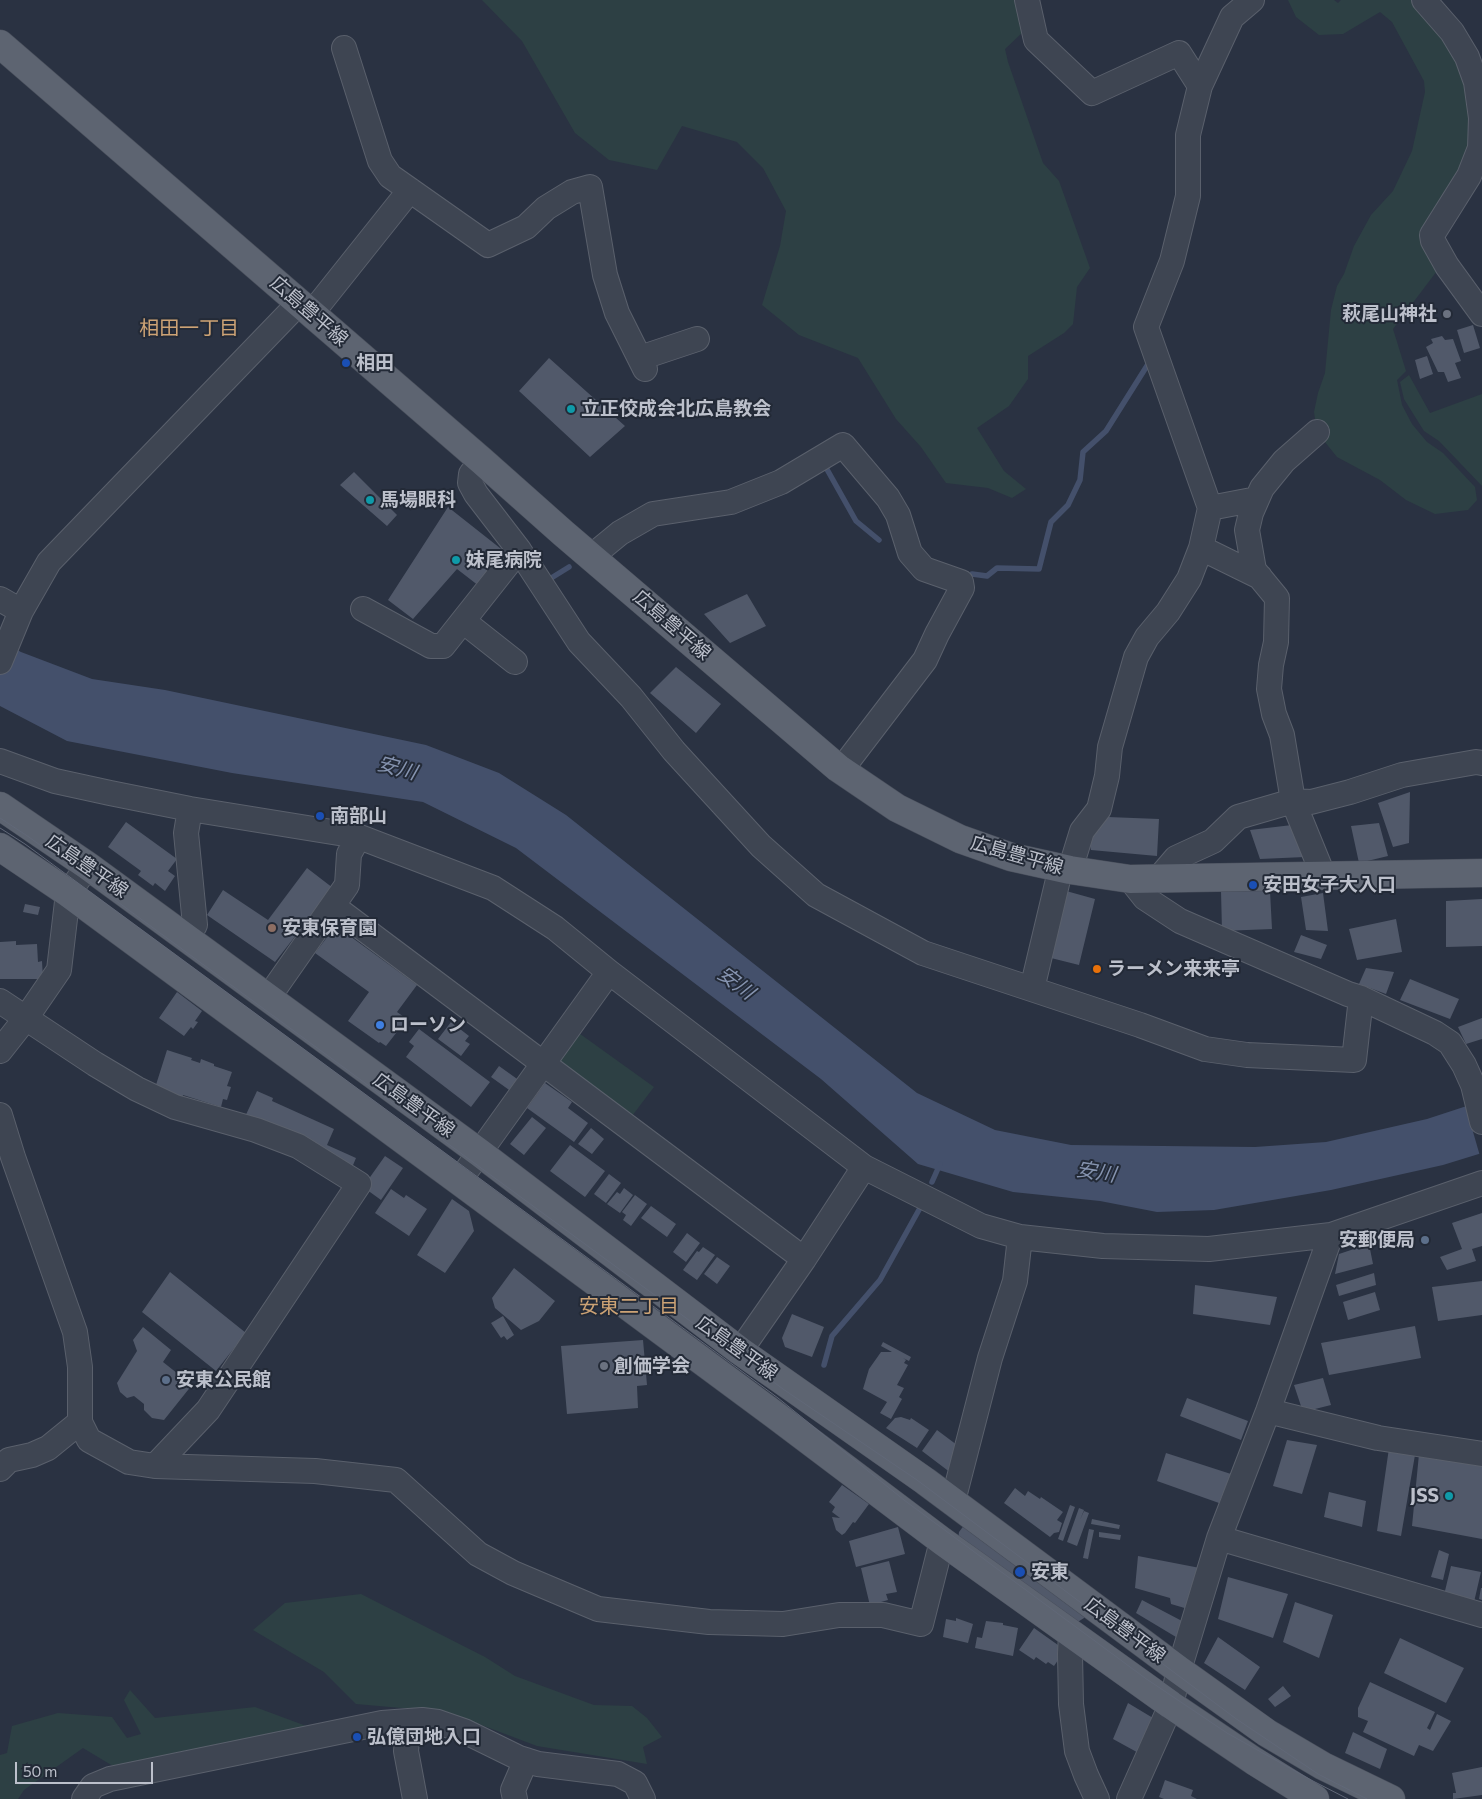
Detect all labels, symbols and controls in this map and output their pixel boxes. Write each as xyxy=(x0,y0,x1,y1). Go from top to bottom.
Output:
street label: 広島豊平線 xyxy=(266,271,352,351)
place label: 萩尾山神社 xyxy=(1342,303,1437,325)
marker: 萩尾山神社 xyxy=(1441,308,1453,320)
district label: 相田一丁目 xyxy=(139,316,239,340)
place label: 相田 xyxy=(356,352,394,374)
marker: 相田 xyxy=(340,357,352,369)
place label: 立正佼成会北広島教会 xyxy=(581,398,771,420)
marker: 立正佼成会北広島教会 xyxy=(565,403,577,415)
place label: 馬場眼科 xyxy=(380,489,456,511)
marker: 馬場眼科 xyxy=(364,494,376,506)
place label: 妹尾病院 xyxy=(466,549,542,571)
marker: 妹尾病院 xyxy=(450,554,462,566)
street label: 広島豊平線 xyxy=(629,585,715,665)
water label: 安川 xyxy=(375,751,419,785)
place label: 南部山 xyxy=(330,805,387,827)
marker: 南部山 xyxy=(314,810,326,822)
street label: 広島豊平線 xyxy=(42,829,132,903)
street label: 広島豊平線 xyxy=(968,831,1066,879)
place label: 安田女子大入口 xyxy=(1263,874,1396,896)
marker: 安田女子大入口 xyxy=(1247,879,1259,891)
place label: 安東保育園 xyxy=(282,917,377,939)
marker: 安東保育園 xyxy=(266,922,278,934)
place label: ラーメン来来亭 xyxy=(1107,958,1240,980)
water label: 安川 xyxy=(713,961,759,1005)
marker: ラーメン来来亭 xyxy=(1091,963,1103,975)
place label: ローソン xyxy=(390,1014,466,1036)
marker: ローソン xyxy=(374,1019,386,1031)
street label: 広島豊平線 xyxy=(369,1068,459,1142)
water label: 安川 xyxy=(1074,1157,1118,1187)
place label: 安郵便局 xyxy=(1339,1229,1415,1251)
marker: 安郵便局 xyxy=(1419,1234,1431,1246)
district label: 安東二丁目 xyxy=(579,1294,679,1318)
street label: 広島豊平線 xyxy=(692,1311,782,1385)
place label: 創価学会 xyxy=(614,1355,690,1377)
marker: 創価学会 xyxy=(598,1360,610,1372)
place label: 安東公民館 xyxy=(176,1369,271,1391)
marker: 安東公民館 xyxy=(160,1374,172,1386)
place label: JSS xyxy=(1410,1485,1439,1507)
marker: JSS xyxy=(1443,1490,1455,1502)
place label: 安東 xyxy=(1031,1561,1069,1583)
marker: 安東 xyxy=(1013,1565,1027,1579)
street label: 広島豊平線 xyxy=(1080,1592,1170,1668)
place label: 弘億団地入口 xyxy=(367,1726,481,1748)
marker: 弘億団地入口 xyxy=(351,1731,363,1743)
scale bar xyxy=(18,1752,155,1784)
text: 50 m xyxy=(23,1762,57,1780)

